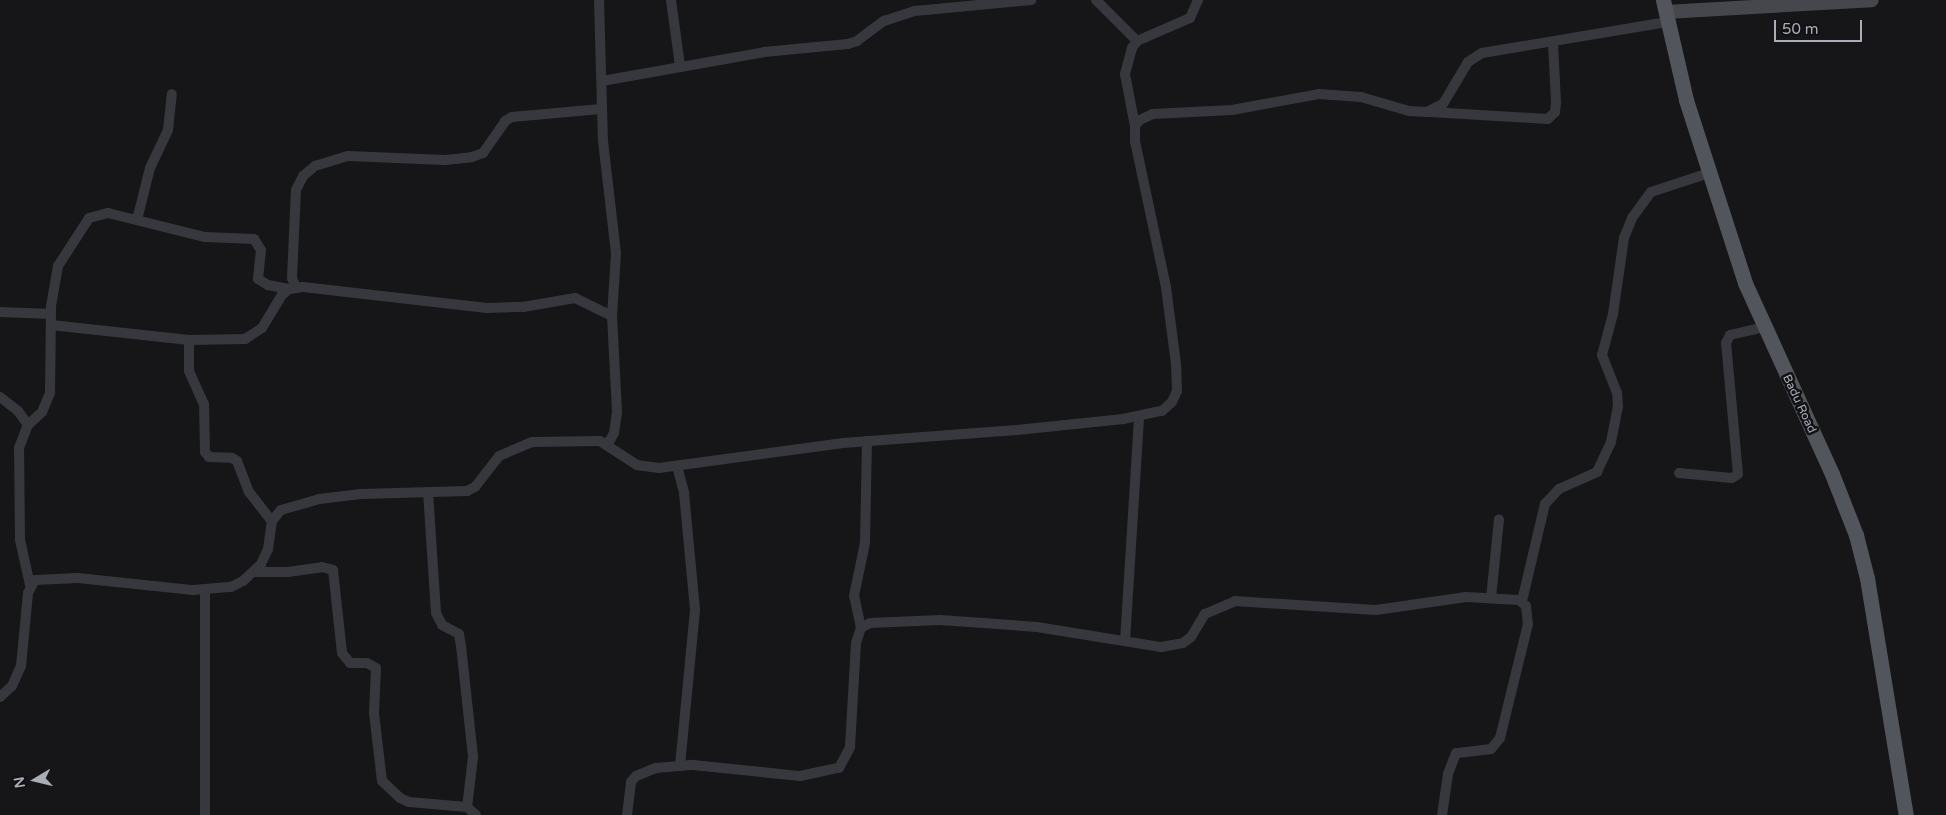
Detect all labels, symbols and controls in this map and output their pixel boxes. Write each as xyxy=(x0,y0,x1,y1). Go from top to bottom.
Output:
scale bar xyxy=(1776,10,1864,42)
text: 50 m xyxy=(1782,20,1819,38)
street label: Badu Road xyxy=(1779,372,1819,436)
north arrow xyxy=(10,755,60,805)
text: N xyxy=(10,776,29,789)

